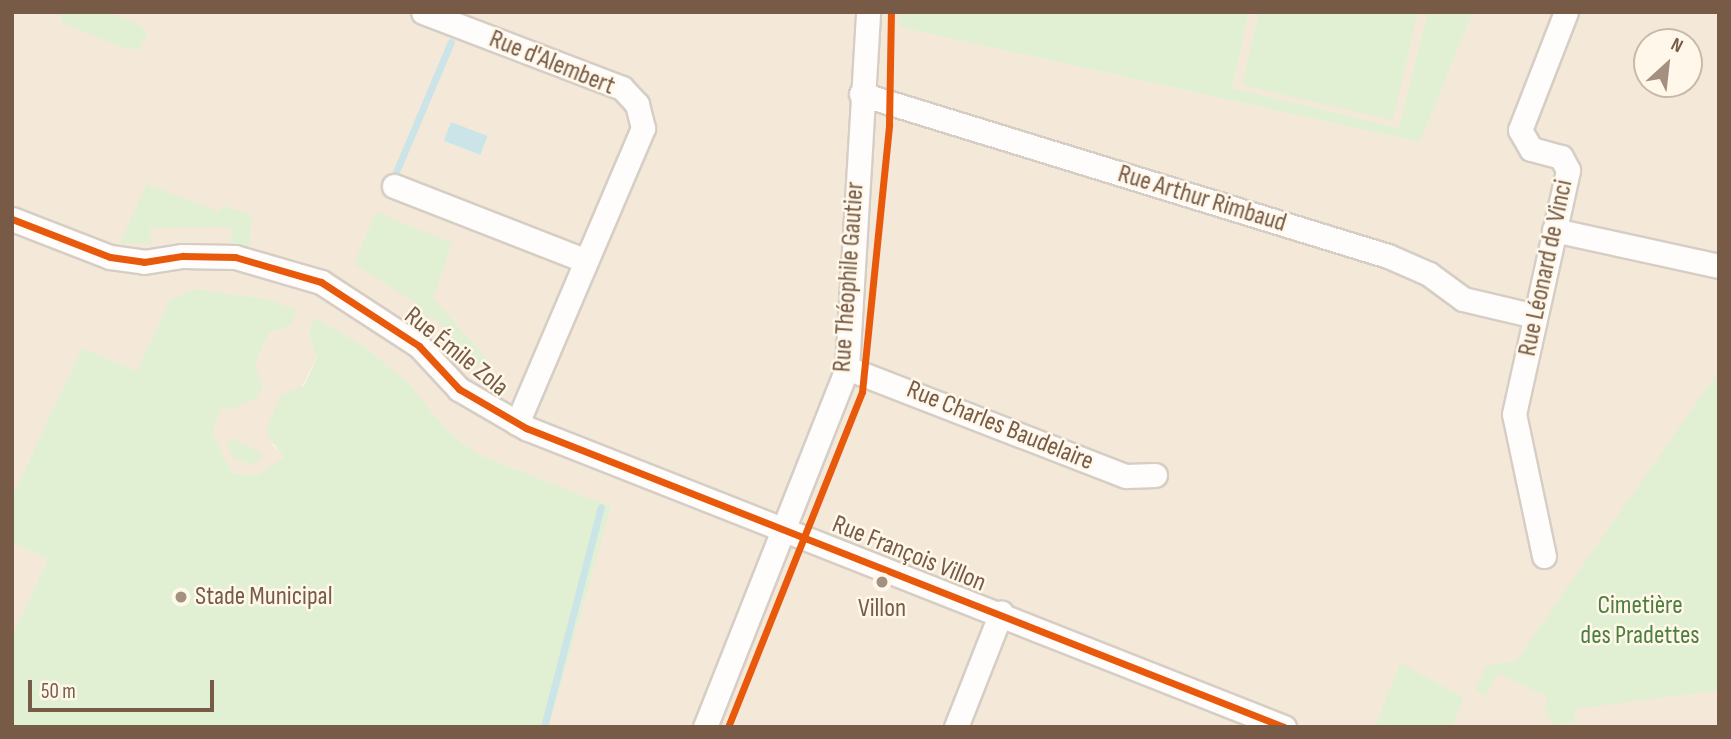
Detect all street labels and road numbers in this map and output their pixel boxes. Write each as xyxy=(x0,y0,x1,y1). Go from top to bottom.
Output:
street label: Rue d'Alembert xyxy=(485,24,619,102)
street label: Rue Arthur Rimbaud xyxy=(1114,159,1290,239)
street label: Rue Léonard de Vinci xyxy=(1512,177,1580,359)
street label: Rue Théophile Gautier xyxy=(827,181,871,373)
street label: Rue Émile Zola xyxy=(398,301,514,403)
street label: Rue Charles Baudelaire xyxy=(902,374,1098,478)
street label: Rue François Villon xyxy=(828,509,990,599)

